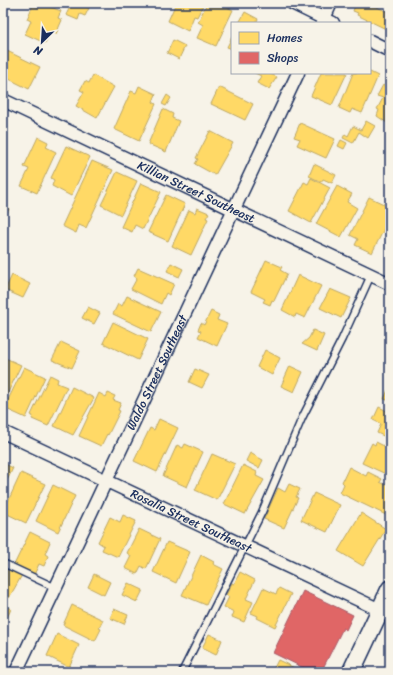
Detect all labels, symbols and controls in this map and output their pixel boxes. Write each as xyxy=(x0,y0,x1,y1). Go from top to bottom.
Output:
north arrow xyxy=(22,22,62,62)
legend xyxy=(231,22,371,74)
text: Homes xyxy=(267,27,303,49)
text: N xyxy=(30,40,46,61)
text: Shops xyxy=(267,47,298,69)
street label: Killian Street Southeast xyxy=(134,154,259,229)
street label: Waldo Street Southeast xyxy=(120,310,194,434)
street label: Rosalia Street Southeast xyxy=(127,483,256,559)

